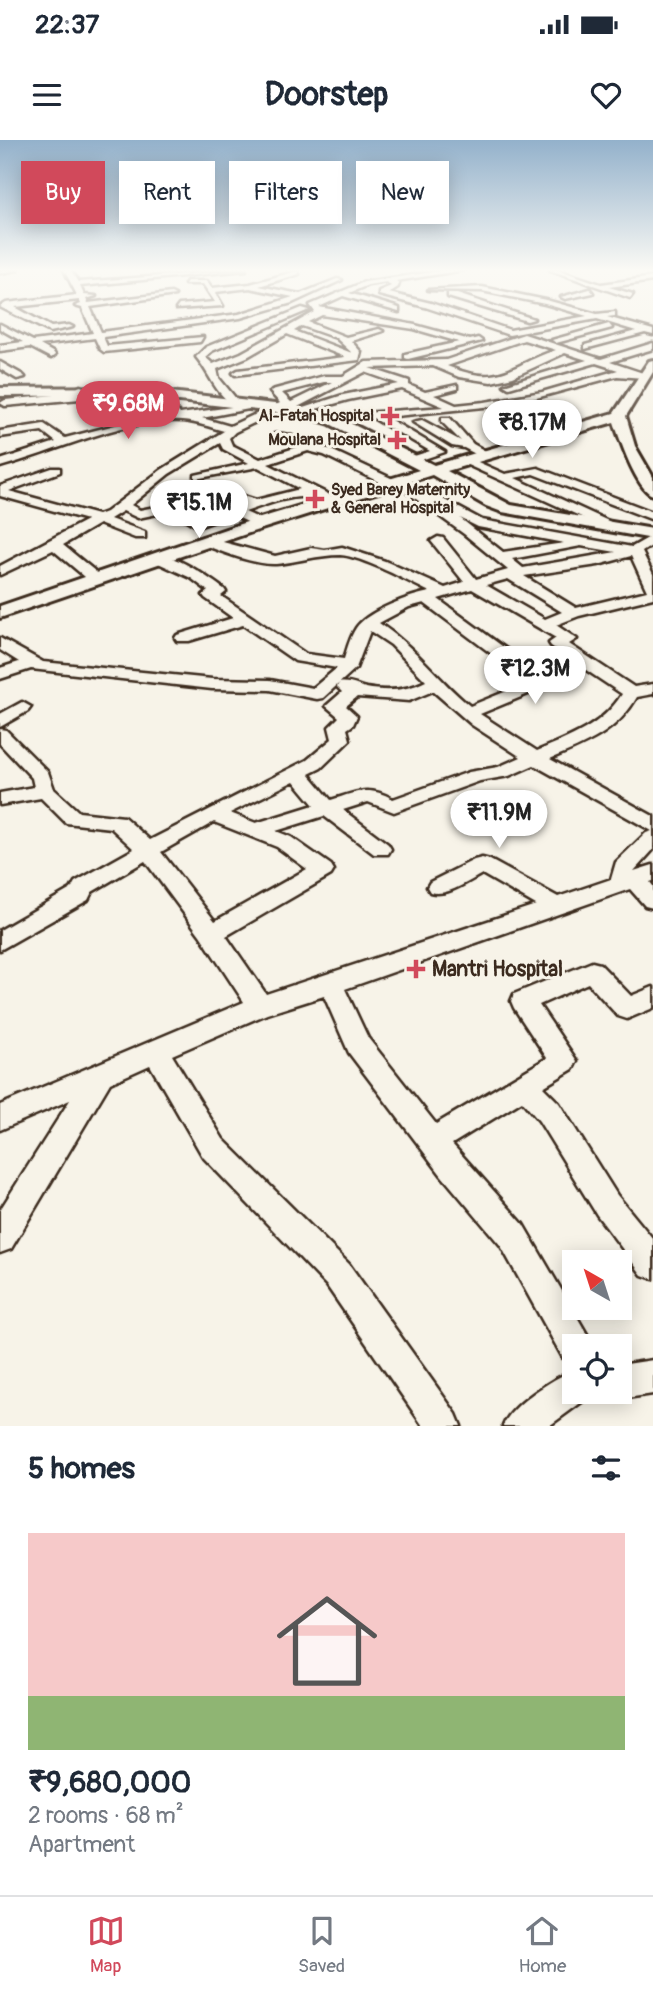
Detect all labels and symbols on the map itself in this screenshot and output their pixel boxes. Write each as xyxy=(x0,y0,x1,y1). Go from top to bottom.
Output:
pin: ₹9.68M xyxy=(71,382,185,441)
pin: ₹8.17M xyxy=(475,400,589,460)
place label: Al-Fatah Hospital xyxy=(259,406,374,426)
marker: Al-Fatah Hospital xyxy=(380,406,400,426)
place label: Moulana Hospital xyxy=(268,430,381,450)
marker: Moulana Hospital xyxy=(387,430,407,450)
pin: ₹15.1M xyxy=(142,480,256,540)
place label: Syed Barey Maternity & General Hospital xyxy=(331,480,470,518)
marker: Syed Barey Maternity & General Hospital xyxy=(305,489,325,509)
pin: ₹12.3M xyxy=(478,646,592,706)
pin: ₹11.9M xyxy=(442,790,556,850)
place label: Mantri Hospital xyxy=(432,956,563,983)
marker: Mantri Hospital xyxy=(406,959,426,979)
north arrow xyxy=(562,1250,632,1320)

